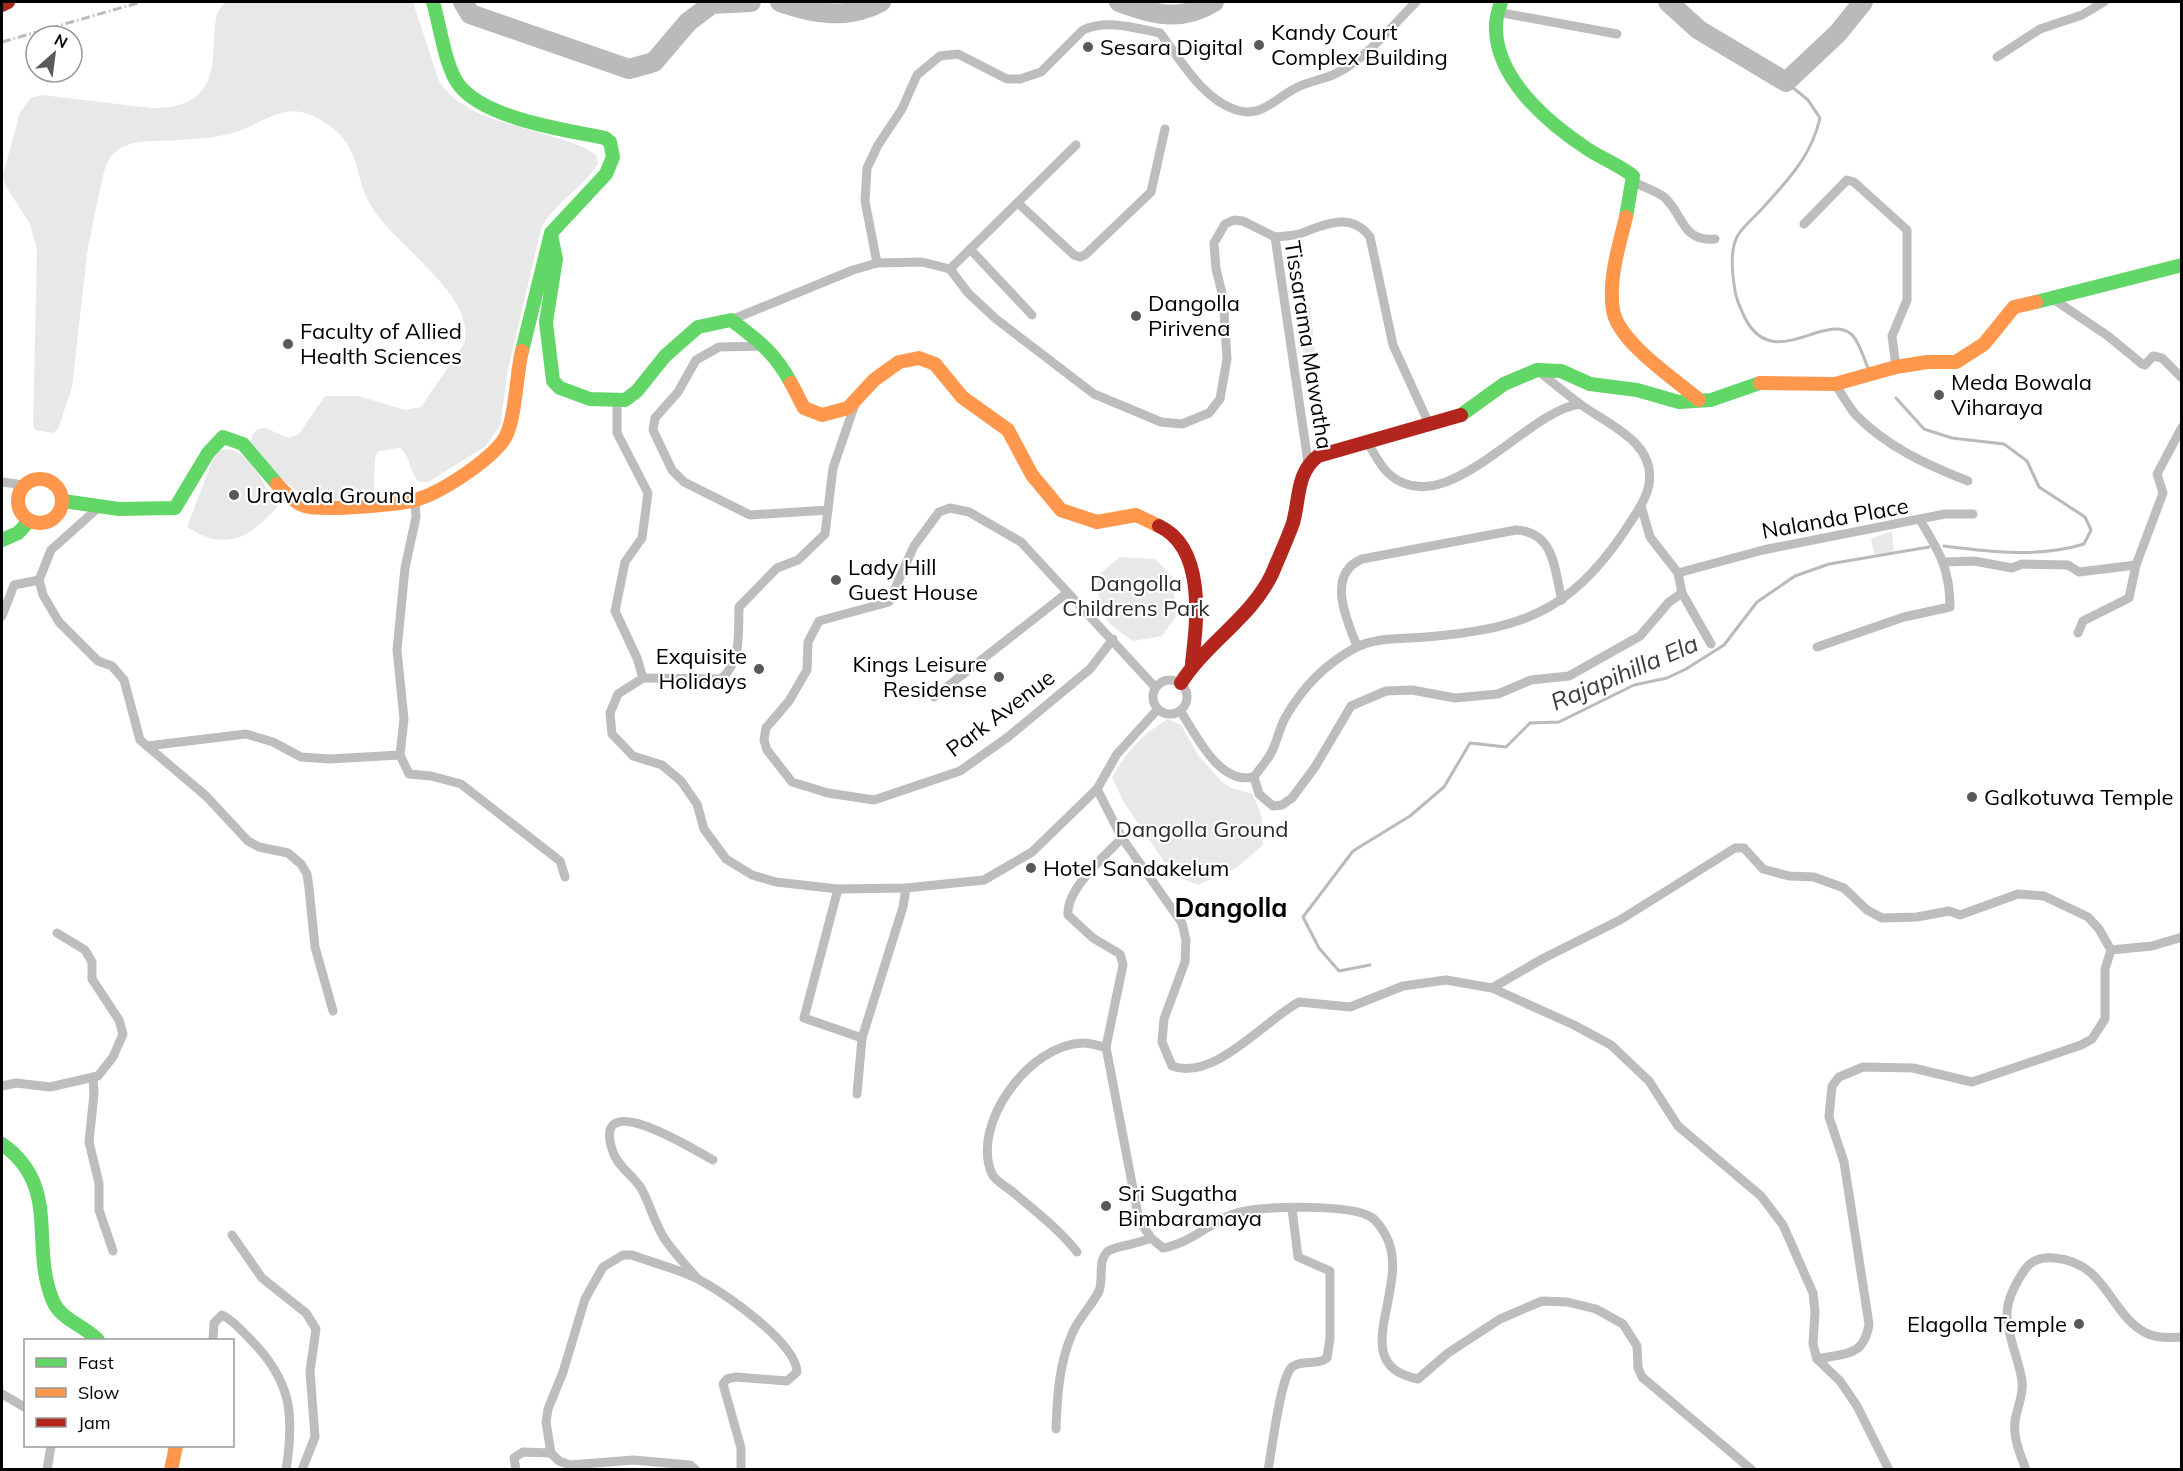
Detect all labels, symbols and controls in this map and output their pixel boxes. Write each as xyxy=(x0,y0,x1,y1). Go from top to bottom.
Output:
place label: Kandy Court Complex Building xyxy=(1271,18,1448,71)
north arrow xyxy=(24,24,84,84)
text: N xyxy=(51,29,71,52)
place label: Sesara Digital xyxy=(1100,33,1243,61)
marker: Kandy Court Complex Building xyxy=(1252,38,1266,52)
marker: Sesara Digital xyxy=(1081,40,1095,54)
street label: Tissarama Mawatha xyxy=(1279,239,1339,451)
place label: Dangolla Pirivena xyxy=(1148,289,1240,342)
marker: Dangolla Pirivena xyxy=(1129,309,1143,323)
place label: Faculty of Allied Health Sciences xyxy=(300,317,462,370)
marker: Faculty of Allied Health Sciences xyxy=(281,337,295,351)
place label: Meda Bowala Viharaya xyxy=(1951,368,2092,421)
marker: Meda Bowala Viharaya xyxy=(1932,388,1946,402)
place label: Urawala Ground xyxy=(246,481,415,509)
marker: Urawala Ground xyxy=(227,488,241,502)
street label: Nalanda Place xyxy=(1759,491,1911,545)
place label: Lady Hill Guest House xyxy=(848,553,978,606)
park label: Dangolla Childrens Park xyxy=(1062,569,1210,622)
marker: Lady Hill Guest House xyxy=(829,573,843,587)
water label: Rajapihilla Ela xyxy=(1546,627,1702,717)
place label: Exquisite Holidays xyxy=(656,642,747,695)
place label: Kings Leisure Residense xyxy=(853,650,987,703)
marker: Exquisite Holidays xyxy=(752,662,766,676)
street label: Park Avenue xyxy=(940,663,1060,763)
marker: Kings Leisure Residense xyxy=(992,670,1006,684)
place label: Galkotuwa Temple xyxy=(1984,783,2174,811)
marker: Galkotuwa Temple xyxy=(1965,790,1979,804)
park label: Dangolla Ground xyxy=(1115,815,1289,843)
place label: Hotel Sandakelum xyxy=(1043,854,1229,882)
marker: Hotel Sandakelum xyxy=(1024,861,1038,875)
district label: Dangolla xyxy=(1175,891,1287,924)
place label: Sri Sugatha Bimbaramaya xyxy=(1118,1179,1262,1232)
marker: Sri Sugatha Bimbaramaya xyxy=(1099,1199,1113,1213)
place label: Elagolla Temple xyxy=(1907,1310,2067,1338)
marker: Elagolla Temple xyxy=(2072,1317,2086,1331)
legend xyxy=(24,1339,234,1447)
text: Fast xyxy=(78,1351,114,1374)
text: Slow xyxy=(78,1381,120,1404)
text: Jam xyxy=(78,1411,111,1434)

